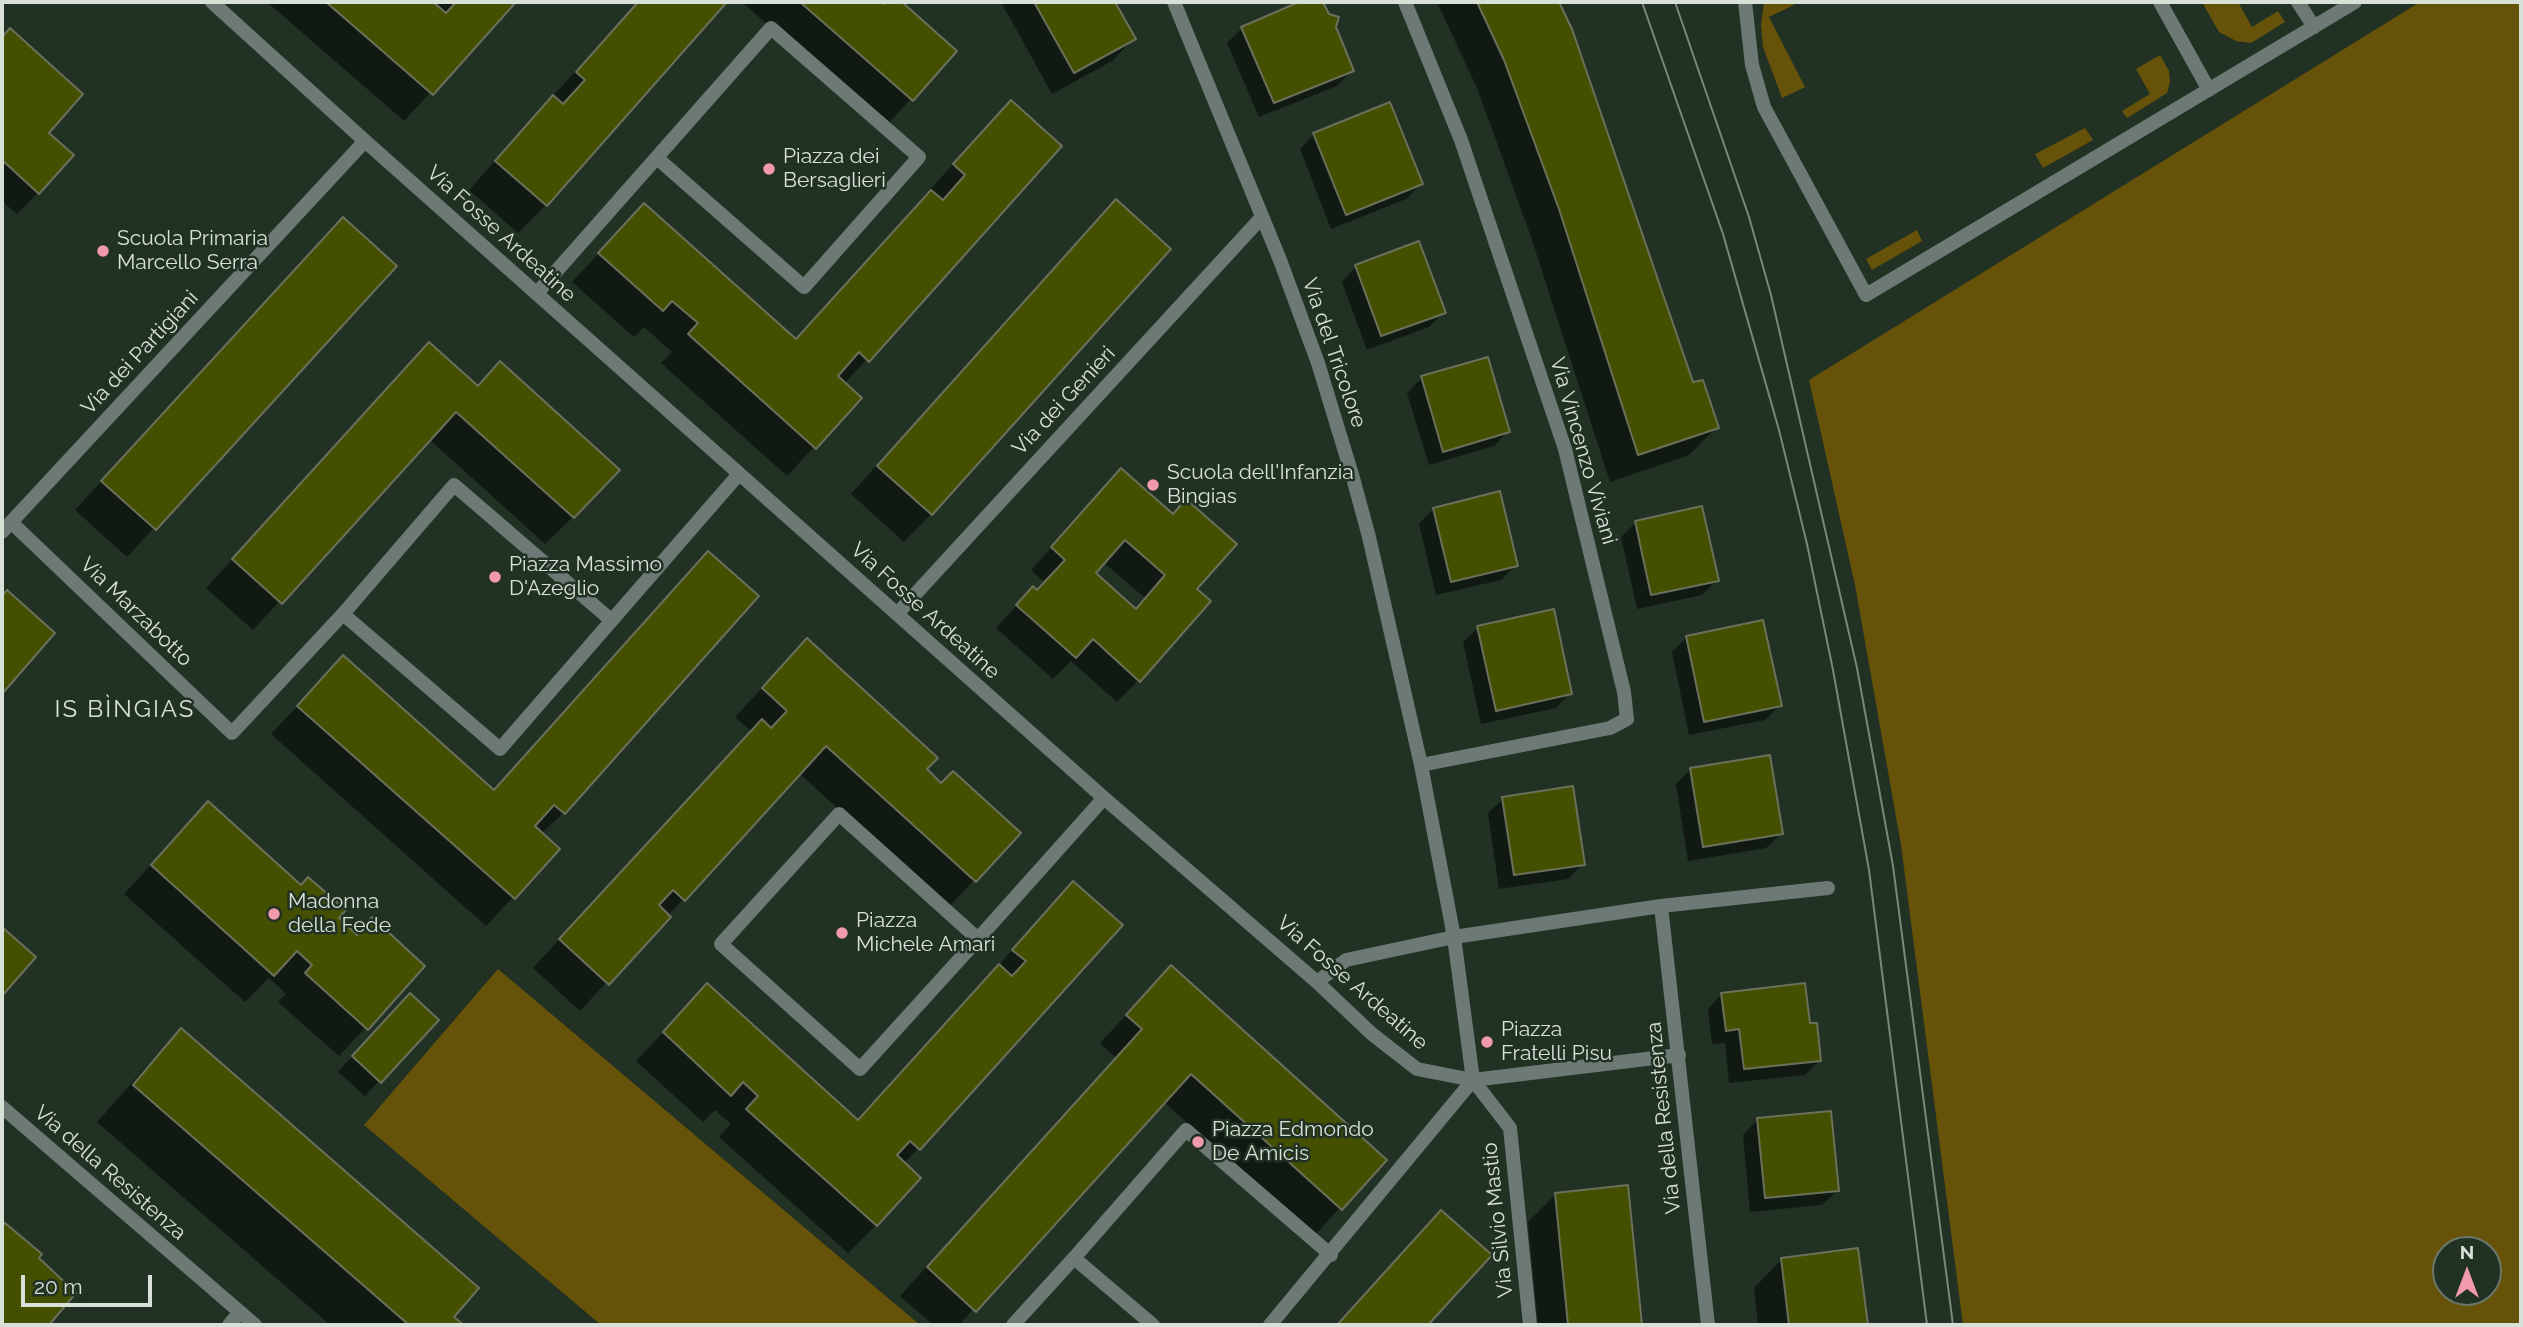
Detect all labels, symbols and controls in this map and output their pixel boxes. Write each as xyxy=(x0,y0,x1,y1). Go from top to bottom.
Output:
place label: Piazza dei Bersaglieri xyxy=(783,144,886,194)
street label: Via Fosse Ardeatine xyxy=(421,160,581,308)
marker: Piazza dei Bersaglieri xyxy=(761,161,777,177)
place label: Scuola Primaria Marcello Serra xyxy=(117,226,268,276)
marker: Scuola Primaria Marcello Serra xyxy=(95,243,111,259)
street label: Via del Tricolore xyxy=(1297,275,1371,431)
street label: Via dei Partigiani xyxy=(76,286,204,420)
street label: Via dei Genieri xyxy=(1007,341,1121,461)
street label: Via Vincenzo Viviani xyxy=(1544,355,1622,547)
place label: Scuola dell'Infanzia Bingias xyxy=(1167,460,1354,510)
marker: Scuola dell'Infanzia Bingias xyxy=(1145,477,1161,493)
street label: Via Fosse Ardeatine xyxy=(845,537,1005,685)
street label: Via Marzabotto xyxy=(75,552,197,672)
place label: Piazza Massimo D'Azeglio xyxy=(509,552,662,602)
marker: Piazza Massimo D'Azeglio xyxy=(487,569,503,585)
district label: IS BÌNGIAS xyxy=(56,696,194,724)
place label: Madonna della Fede xyxy=(288,889,391,939)
marker: Madonna della Fede xyxy=(266,906,282,922)
place label: Piazza Michele Amari xyxy=(856,908,995,958)
street label: Via Fosse Ardeatine xyxy=(1271,911,1433,1055)
marker: Piazza Michele Amari xyxy=(834,925,850,941)
place label: Piazza Fratelli Pisu xyxy=(1501,1017,1612,1067)
street label: Via della Resistenza xyxy=(1641,1021,1687,1215)
marker: Piazza Fratelli Pisu xyxy=(1479,1034,1495,1050)
street label: Via della Resistenza xyxy=(29,1100,191,1246)
place label: Piazza Edmondo De Amicis xyxy=(1212,1117,1374,1167)
marker: Piazza Edmondo De Amicis xyxy=(1190,1134,1206,1150)
street label: Via Silvio Mastio xyxy=(1477,1141,1519,1299)
north arrow xyxy=(2432,1236,2502,1306)
text: N xyxy=(2460,1241,2474,1263)
scale bar xyxy=(24,1260,156,1304)
text: 20 m xyxy=(34,1274,82,1299)

